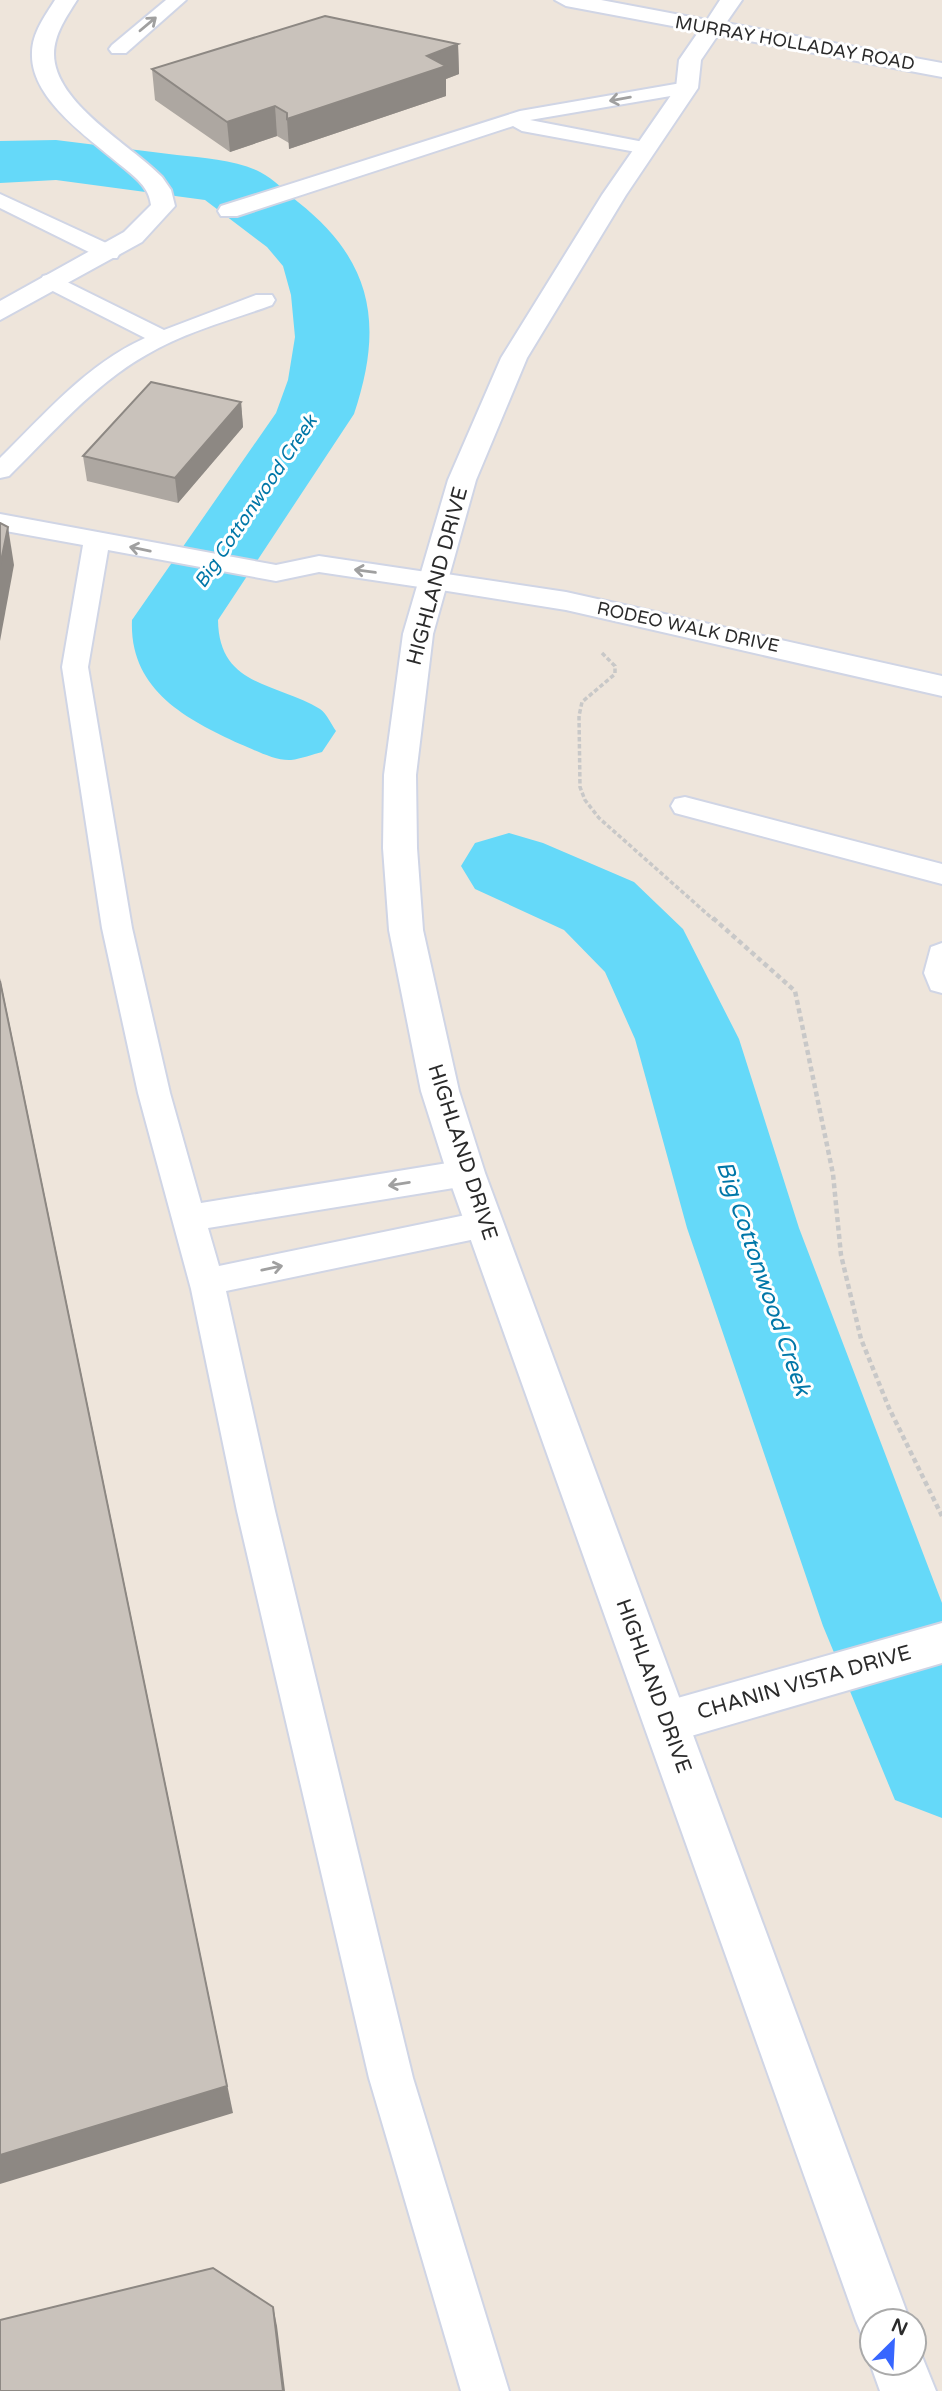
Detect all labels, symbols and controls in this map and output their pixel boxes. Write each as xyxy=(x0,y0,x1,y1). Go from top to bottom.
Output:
street label: MURRAY HOLLADAY ROAD xyxy=(673,11,917,75)
one-way arrow xyxy=(138,16,156,32)
one-way arrow xyxy=(609,93,632,106)
water label: Big Cottonwood Creek xyxy=(190,410,323,592)
street label: HIGHLAND DRIVE xyxy=(402,484,473,668)
one-way arrow xyxy=(129,542,152,555)
one-way arrow xyxy=(354,564,377,577)
street label: RODEO WALK DRIVE xyxy=(595,597,781,657)
street label: HIGHLAND DRIVE xyxy=(422,1061,503,1243)
water label: Big Cottonwood Creek xyxy=(710,1157,817,1401)
one-way arrow xyxy=(388,1178,411,1191)
one-way arrow xyxy=(260,1261,283,1275)
street label: HIGHLAND DRIVE xyxy=(610,1596,697,1777)
street label: CHANIN VISTA DRIVE xyxy=(694,1640,914,1725)
north arrow xyxy=(858,2307,928,2377)
text: N xyxy=(888,2314,911,2341)

